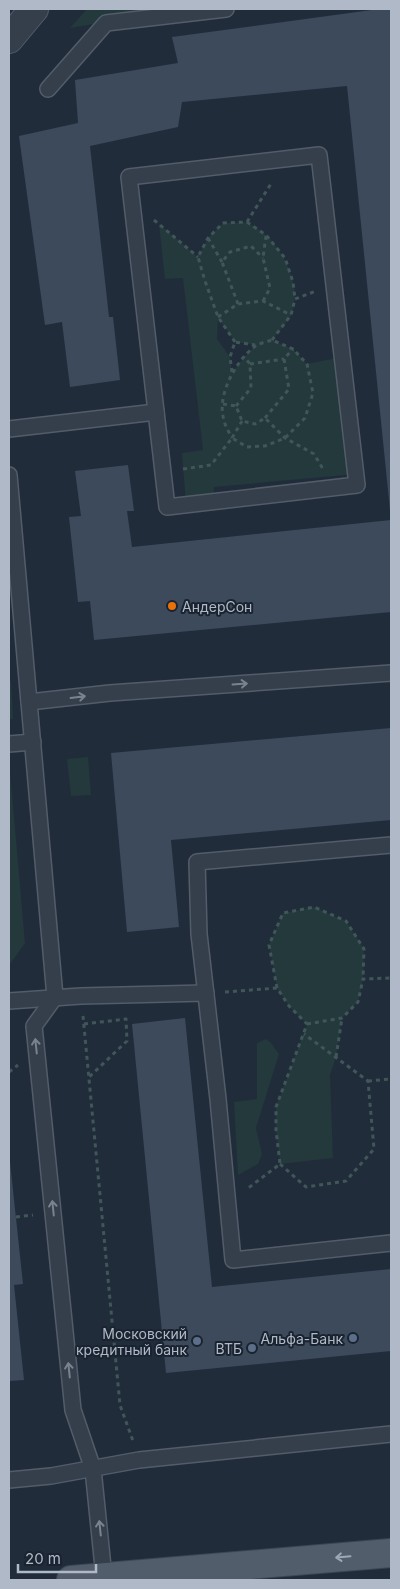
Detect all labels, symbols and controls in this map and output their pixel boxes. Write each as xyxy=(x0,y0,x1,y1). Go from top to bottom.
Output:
place label: АндерСон xyxy=(182,598,252,615)
marker: АндерСон xyxy=(166,600,178,612)
one-way arrow xyxy=(231,679,247,688)
one-way arrow xyxy=(69,691,85,701)
one-way arrow xyxy=(31,1039,41,1055)
one-way arrow xyxy=(48,1200,58,1216)
place label: Московский кредитный банк xyxy=(76,1325,187,1358)
place label: Альфа-Банк xyxy=(261,1330,343,1347)
marker: Альфа-Банк xyxy=(347,1332,359,1344)
marker: Московский кредитный банк xyxy=(191,1335,203,1347)
place label: ВТБ xyxy=(216,1340,242,1357)
marker: ВТБ xyxy=(246,1342,258,1354)
one-way arrow xyxy=(64,1362,74,1378)
one-way arrow xyxy=(95,1521,105,1537)
scale bar xyxy=(18,1542,95,1574)
text: 20 m xyxy=(25,1549,61,1568)
one-way arrow xyxy=(335,1552,351,1561)

